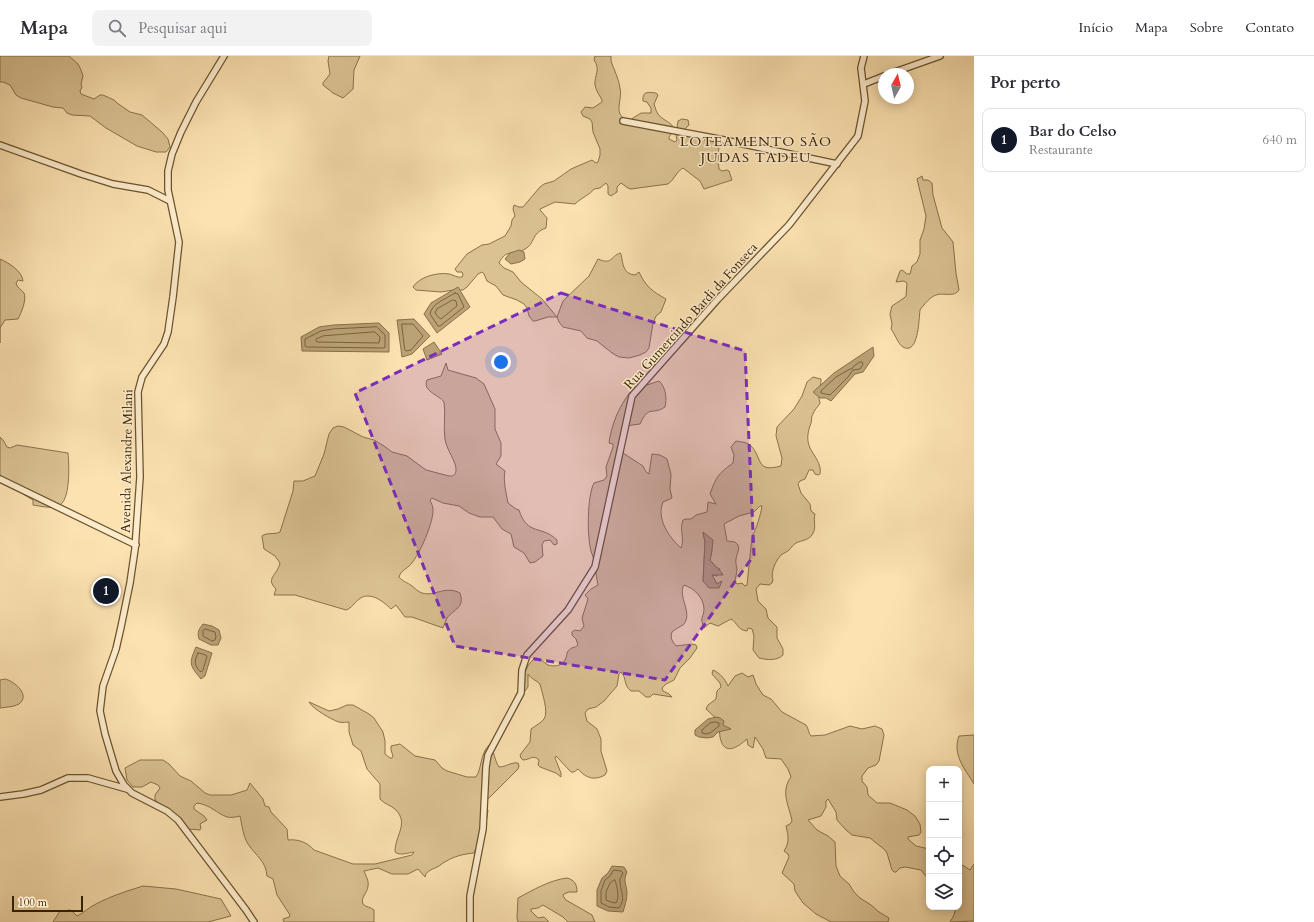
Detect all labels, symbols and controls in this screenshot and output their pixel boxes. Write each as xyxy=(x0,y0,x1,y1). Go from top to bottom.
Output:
search box xyxy=(92,10,372,46)
text: Mapa xyxy=(20,15,68,41)
icon: search xyxy=(106,17,128,39)
text: Pesquisar aqui xyxy=(138,18,227,38)
text: Início xyxy=(1078,18,1113,37)
text: Mapa xyxy=(1135,18,1168,37)
text: Sobre xyxy=(1190,18,1223,37)
text: Contato xyxy=(1245,18,1294,37)
north arrow xyxy=(878,68,914,104)
text: Por perto xyxy=(990,71,1060,94)
text: Bar do Celso xyxy=(1029,121,1116,141)
text: 1 xyxy=(1001,131,1007,149)
text: 640 m xyxy=(1263,131,1297,149)
district label: LOTEAMENTO SÃO JUDAS TADEU xyxy=(680,132,832,167)
text: Restaurante xyxy=(1029,141,1093,159)
street label: Rua Gumercindo Bardi da Fonseca xyxy=(620,238,762,393)
your location xyxy=(491,352,511,372)
street label: Avenida Alexandre Milani xyxy=(117,389,137,533)
pin: 1 xyxy=(93,576,119,606)
map controls xyxy=(926,766,962,910)
button: + xyxy=(926,766,962,802)
button: − xyxy=(926,802,962,838)
button: locate xyxy=(926,838,962,874)
button: layers xyxy=(926,874,962,910)
scale bar xyxy=(12,894,83,913)
text: 100 m xyxy=(18,895,47,910)

